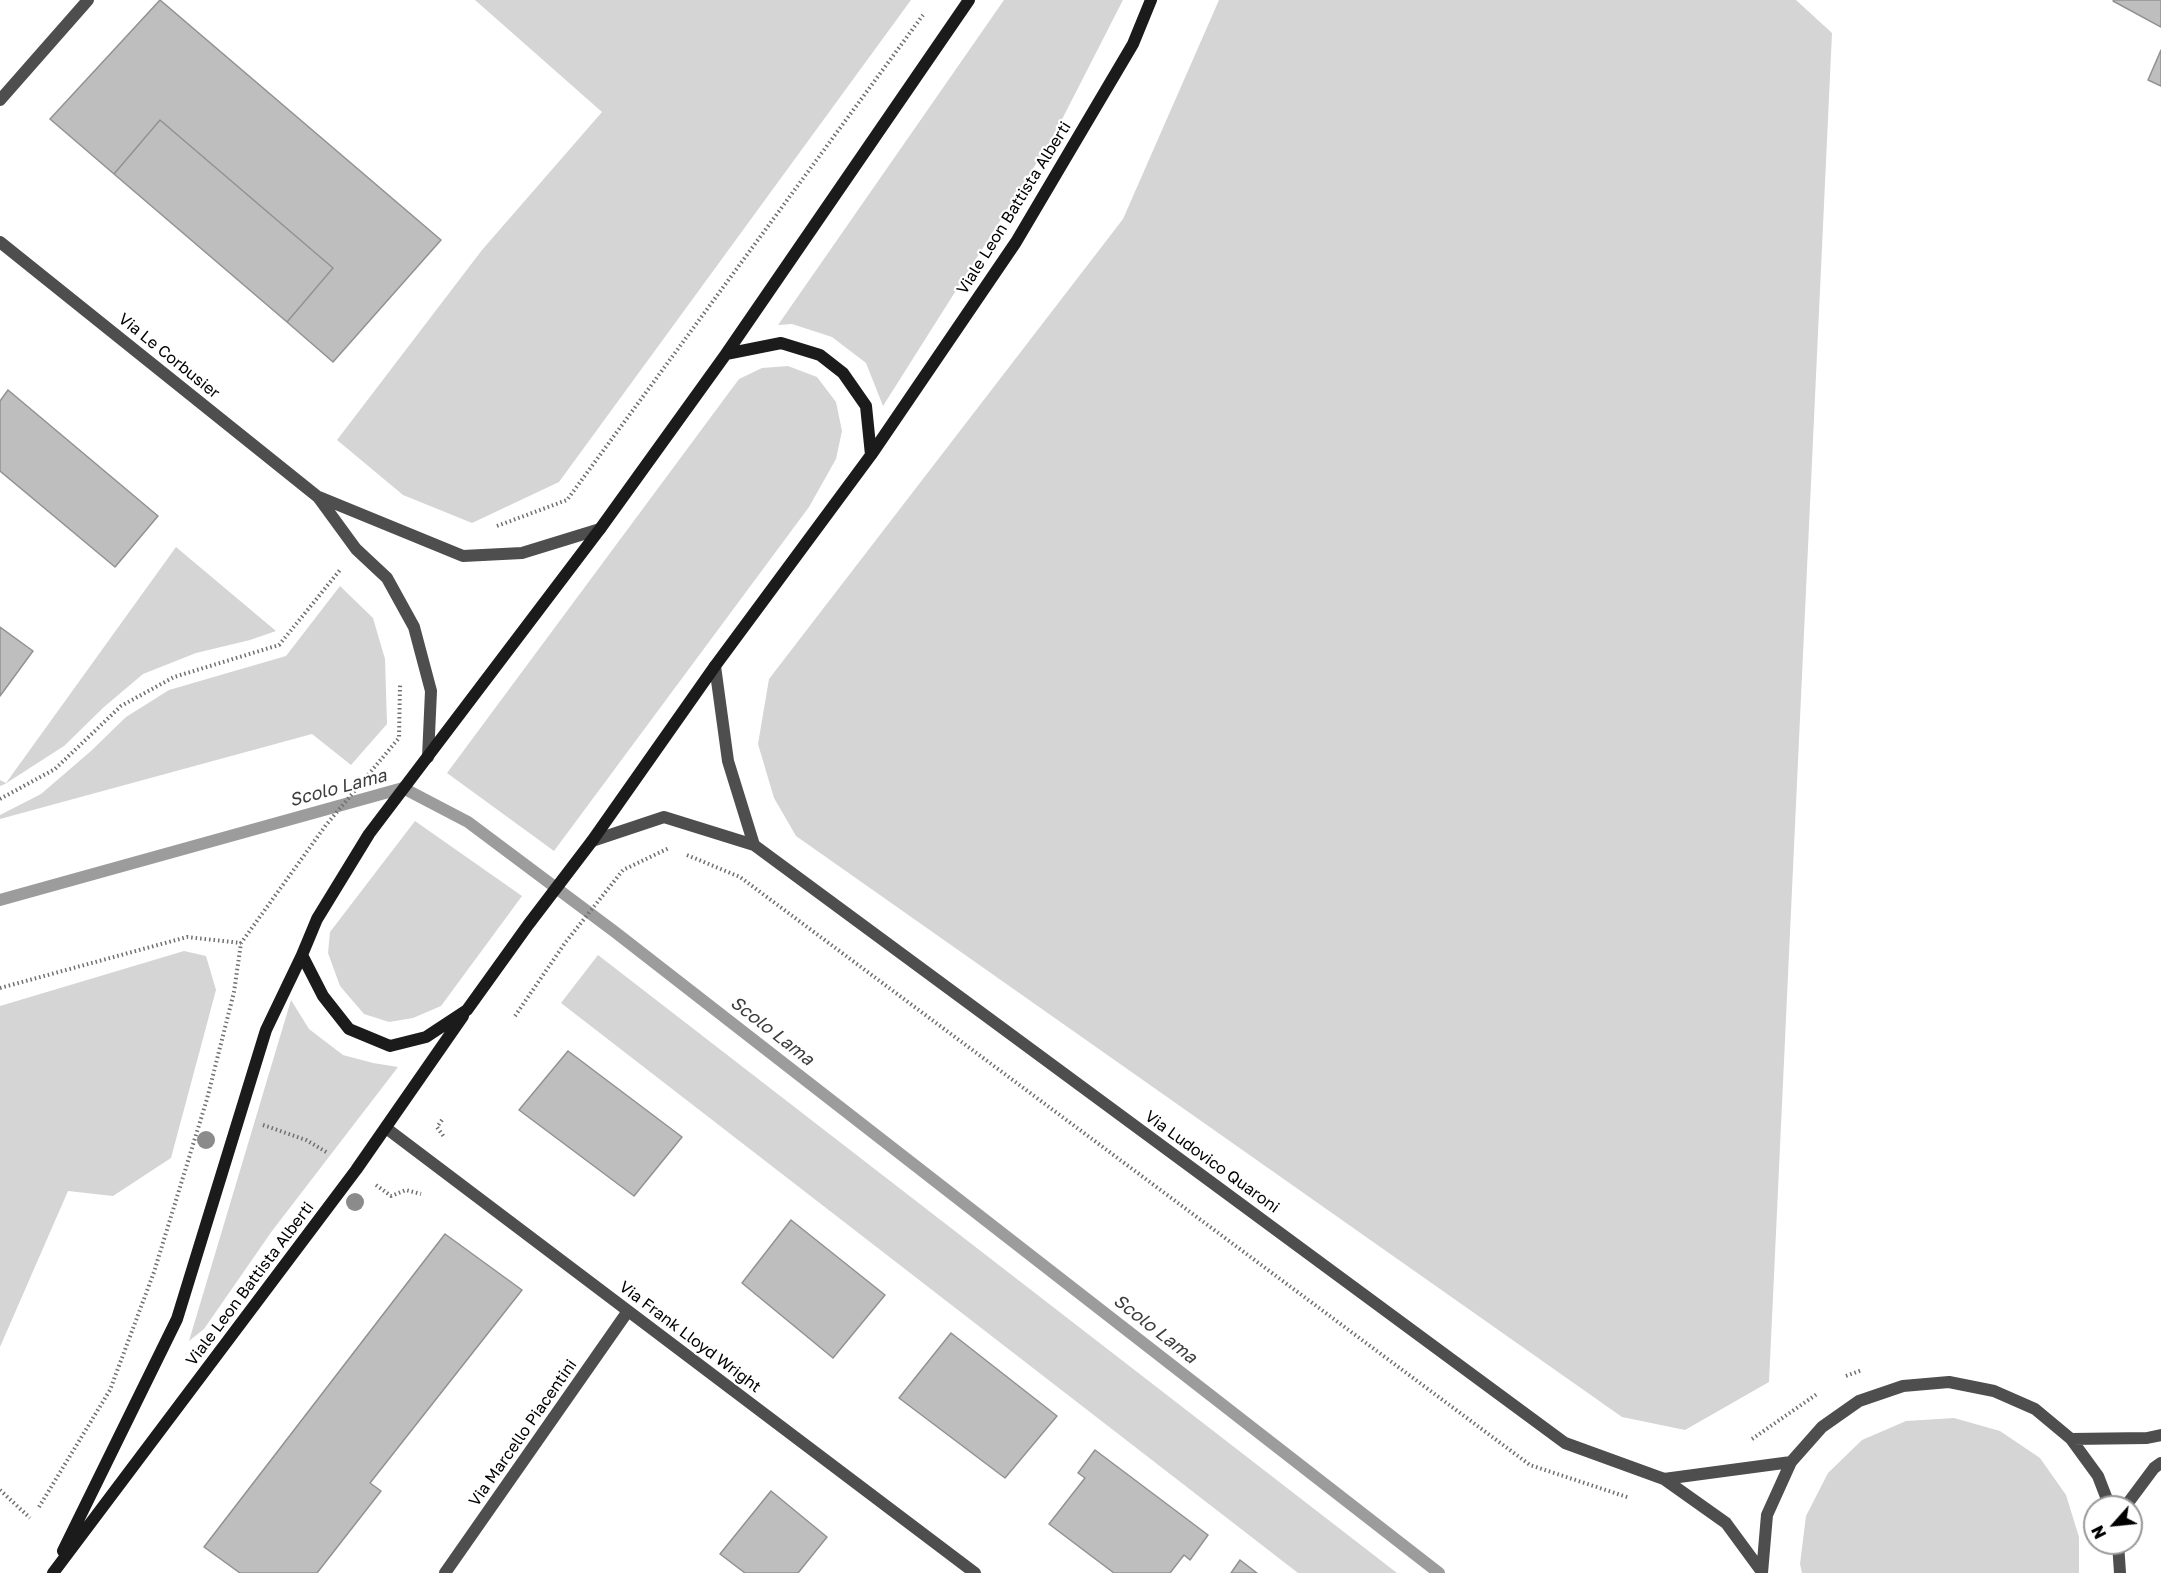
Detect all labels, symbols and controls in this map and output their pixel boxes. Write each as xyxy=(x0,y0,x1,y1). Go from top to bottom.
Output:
street label: Viale Leon Battista Alberti xyxy=(953,118,1075,298)
street label: Via Le Corbusier xyxy=(114,309,224,403)
water label: Scolo Lama xyxy=(287,765,389,811)
water label: Scolo Lama xyxy=(726,992,818,1070)
street label: Via Ludovico Quaroni xyxy=(1141,1107,1283,1217)
street label: Viale Leon Battista Alberti xyxy=(182,1198,318,1370)
street label: Via Frank Lloyd Wright xyxy=(615,1277,765,1397)
water label: Scolo Lama xyxy=(1109,1290,1201,1368)
street label: Via Marcello Piacentini xyxy=(465,1356,581,1510)
north arrow xyxy=(2083,1495,2143,1555)
text: N xyxy=(2087,1522,2110,1542)

